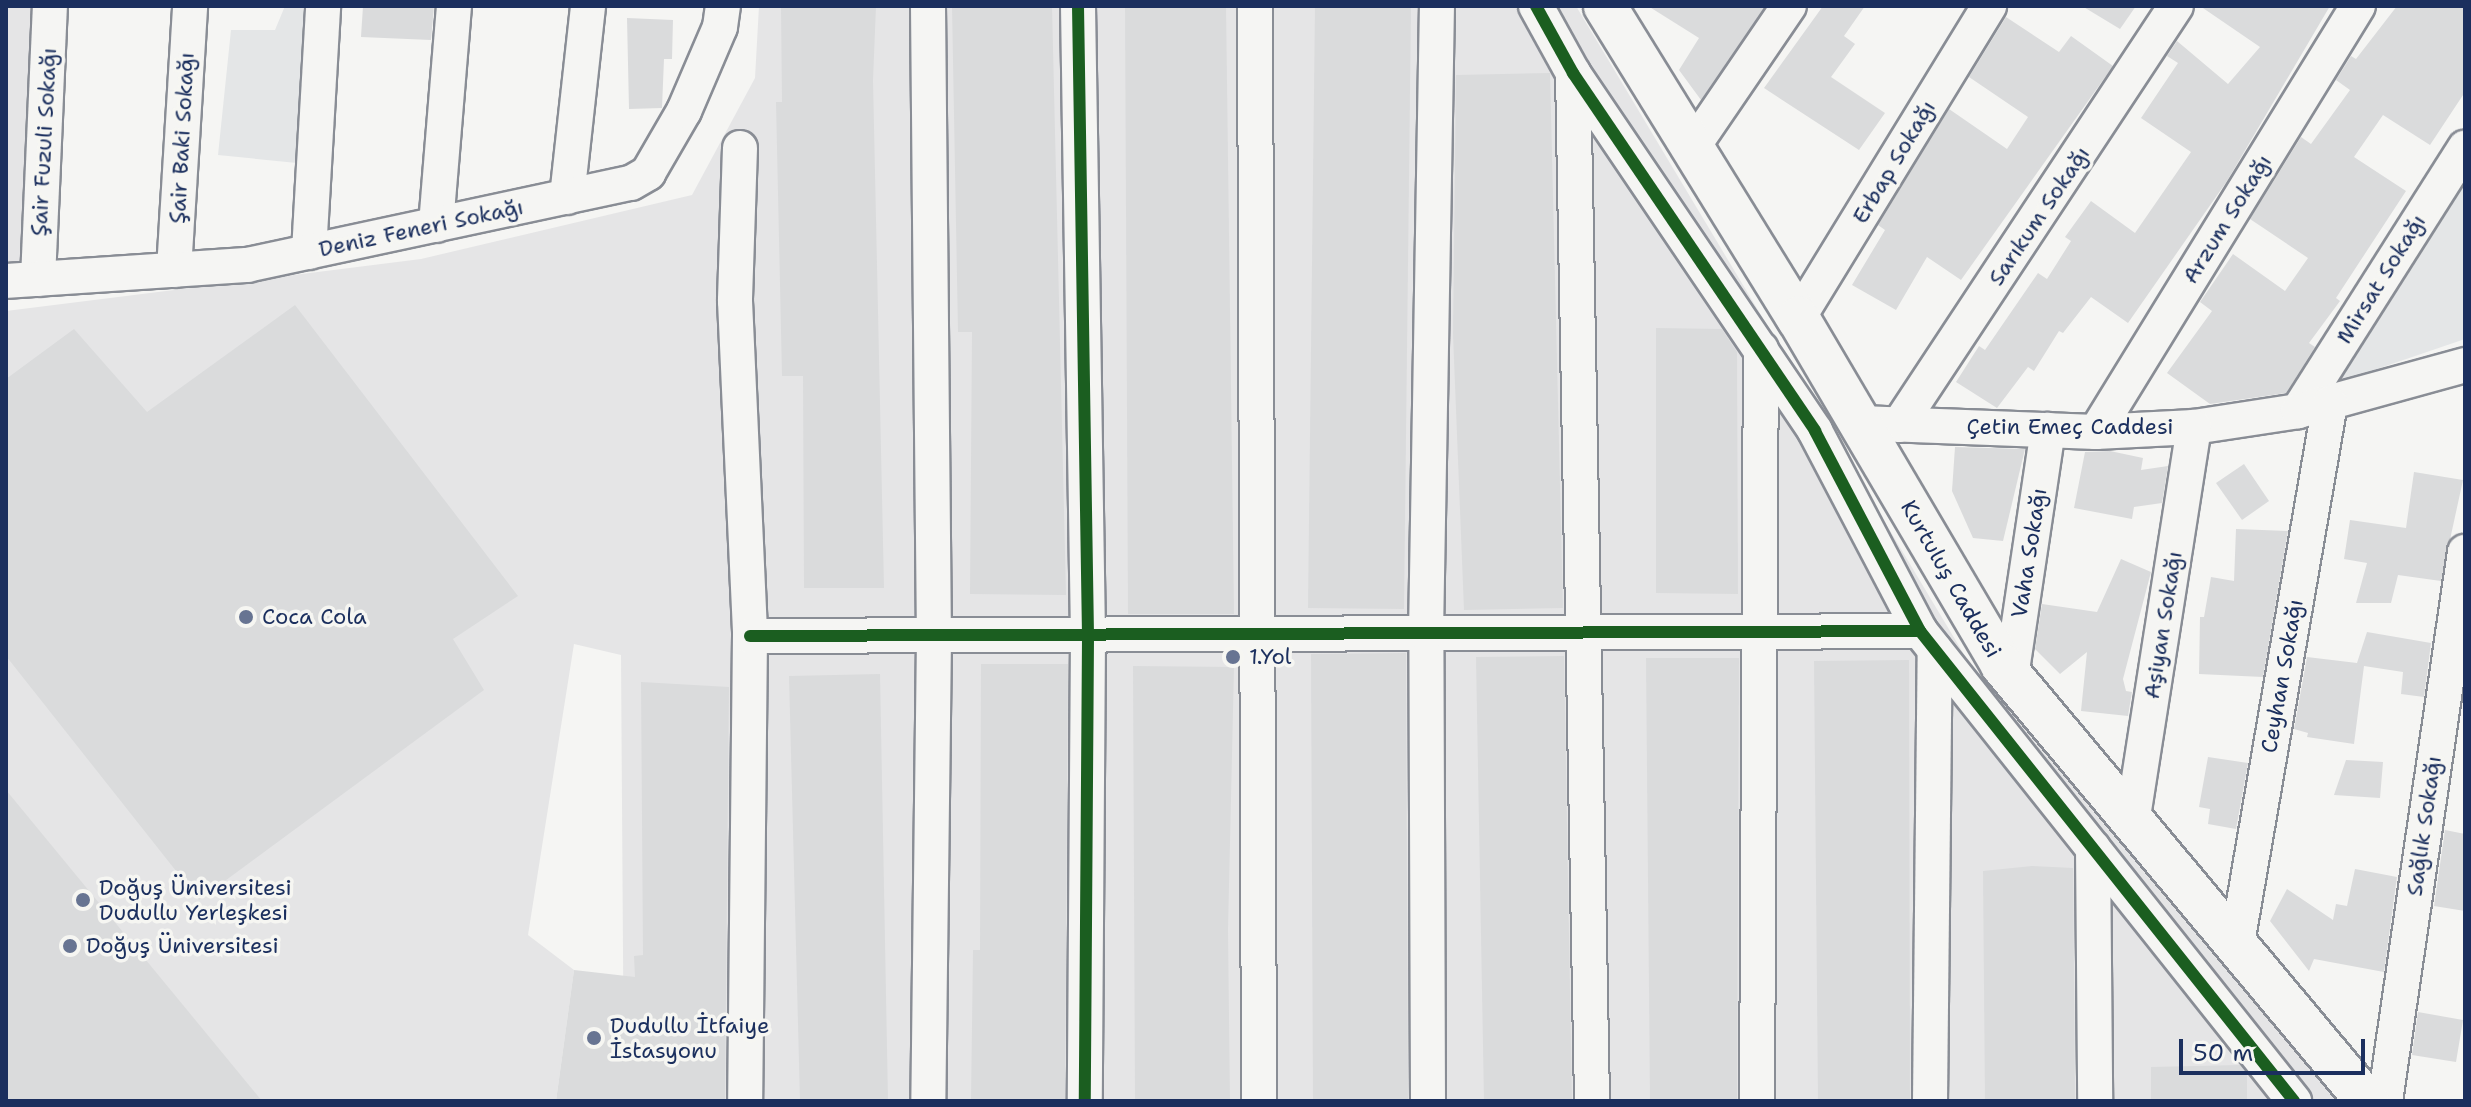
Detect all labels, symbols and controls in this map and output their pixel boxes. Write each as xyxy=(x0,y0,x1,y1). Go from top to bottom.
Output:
street label: Şair Fuzuli Sokağı xyxy=(26,47,62,237)
street label: Şair Baki Sokağı xyxy=(164,52,200,224)
street label: Erbap Sokağı xyxy=(1847,96,1941,228)
street label: Sarıkum Sokağı xyxy=(1983,142,2095,290)
street label: Arzum Sokağı xyxy=(2177,150,2277,288)
street label: Deniz Feneri Sokağı xyxy=(316,193,526,263)
street label: Mirsat Sokağı xyxy=(2331,209,2431,349)
street label: Çetin Emeç Caddesi xyxy=(1966,414,2174,440)
street label: Vaha Sokağı xyxy=(2006,486,2052,620)
street label: Kurtuluş Caddesi xyxy=(1895,496,2007,662)
street label: Aşiyan Sokağı xyxy=(2138,549,2188,701)
street label: Ceyhan Sokağı xyxy=(2255,597,2309,755)
place label: Coca Cola xyxy=(262,604,367,630)
marker: Coca Cola xyxy=(237,608,255,626)
place label: 1.Yol xyxy=(1249,644,1291,670)
marker: 1.Yol xyxy=(1224,648,1242,666)
street label: Sağlık Sokağı xyxy=(2401,754,2447,898)
place label: Doğuş Üniversitesi Dudullu Yerleşkesi xyxy=(99,874,292,926)
marker: Doğuş Üniversitesi Dudullu Yerleşkesi xyxy=(74,891,92,909)
place label: Doğuş Üniversitesi xyxy=(86,933,279,959)
marker: Doğuş Üniversitesi xyxy=(61,937,79,955)
place label: Dudullu İtfaiye İstasyonu xyxy=(610,1012,769,1064)
scale bar xyxy=(2183,1023,2369,1073)
marker: Dudullu İtfaiye İstasyonu xyxy=(585,1029,603,1047)
text: 50 m xyxy=(2193,1037,2253,1069)

